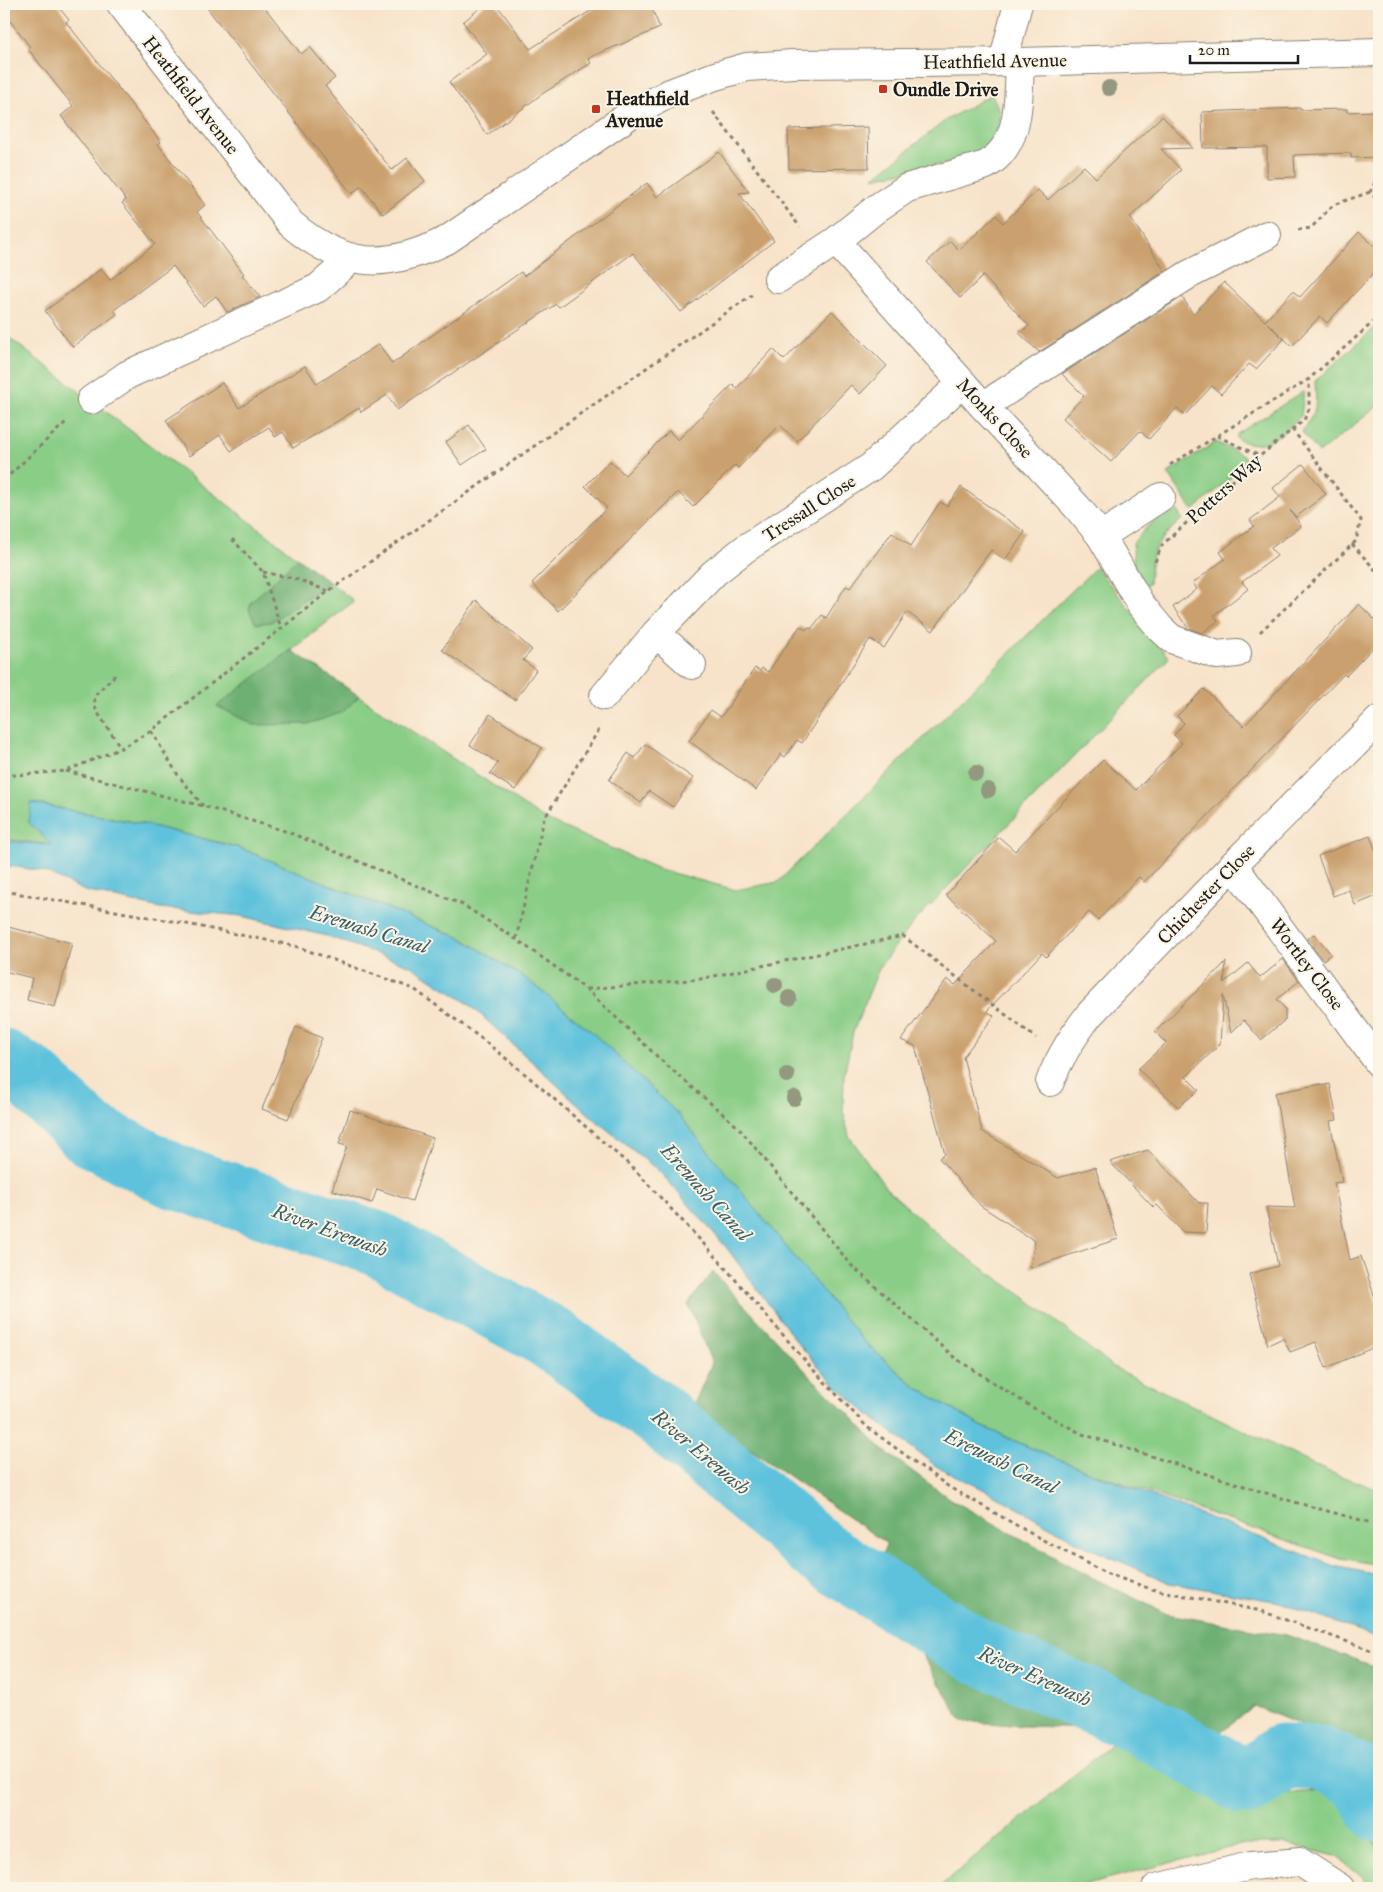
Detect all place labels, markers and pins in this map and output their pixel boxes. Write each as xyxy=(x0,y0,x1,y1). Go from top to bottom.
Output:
place label: Oundle Drive xyxy=(893,78,999,101)
marker: Oundle Drive xyxy=(877,83,889,95)
place label: Heathfield Avenue xyxy=(604,87,689,132)
marker: Heathfield Avenue xyxy=(590,103,602,115)

